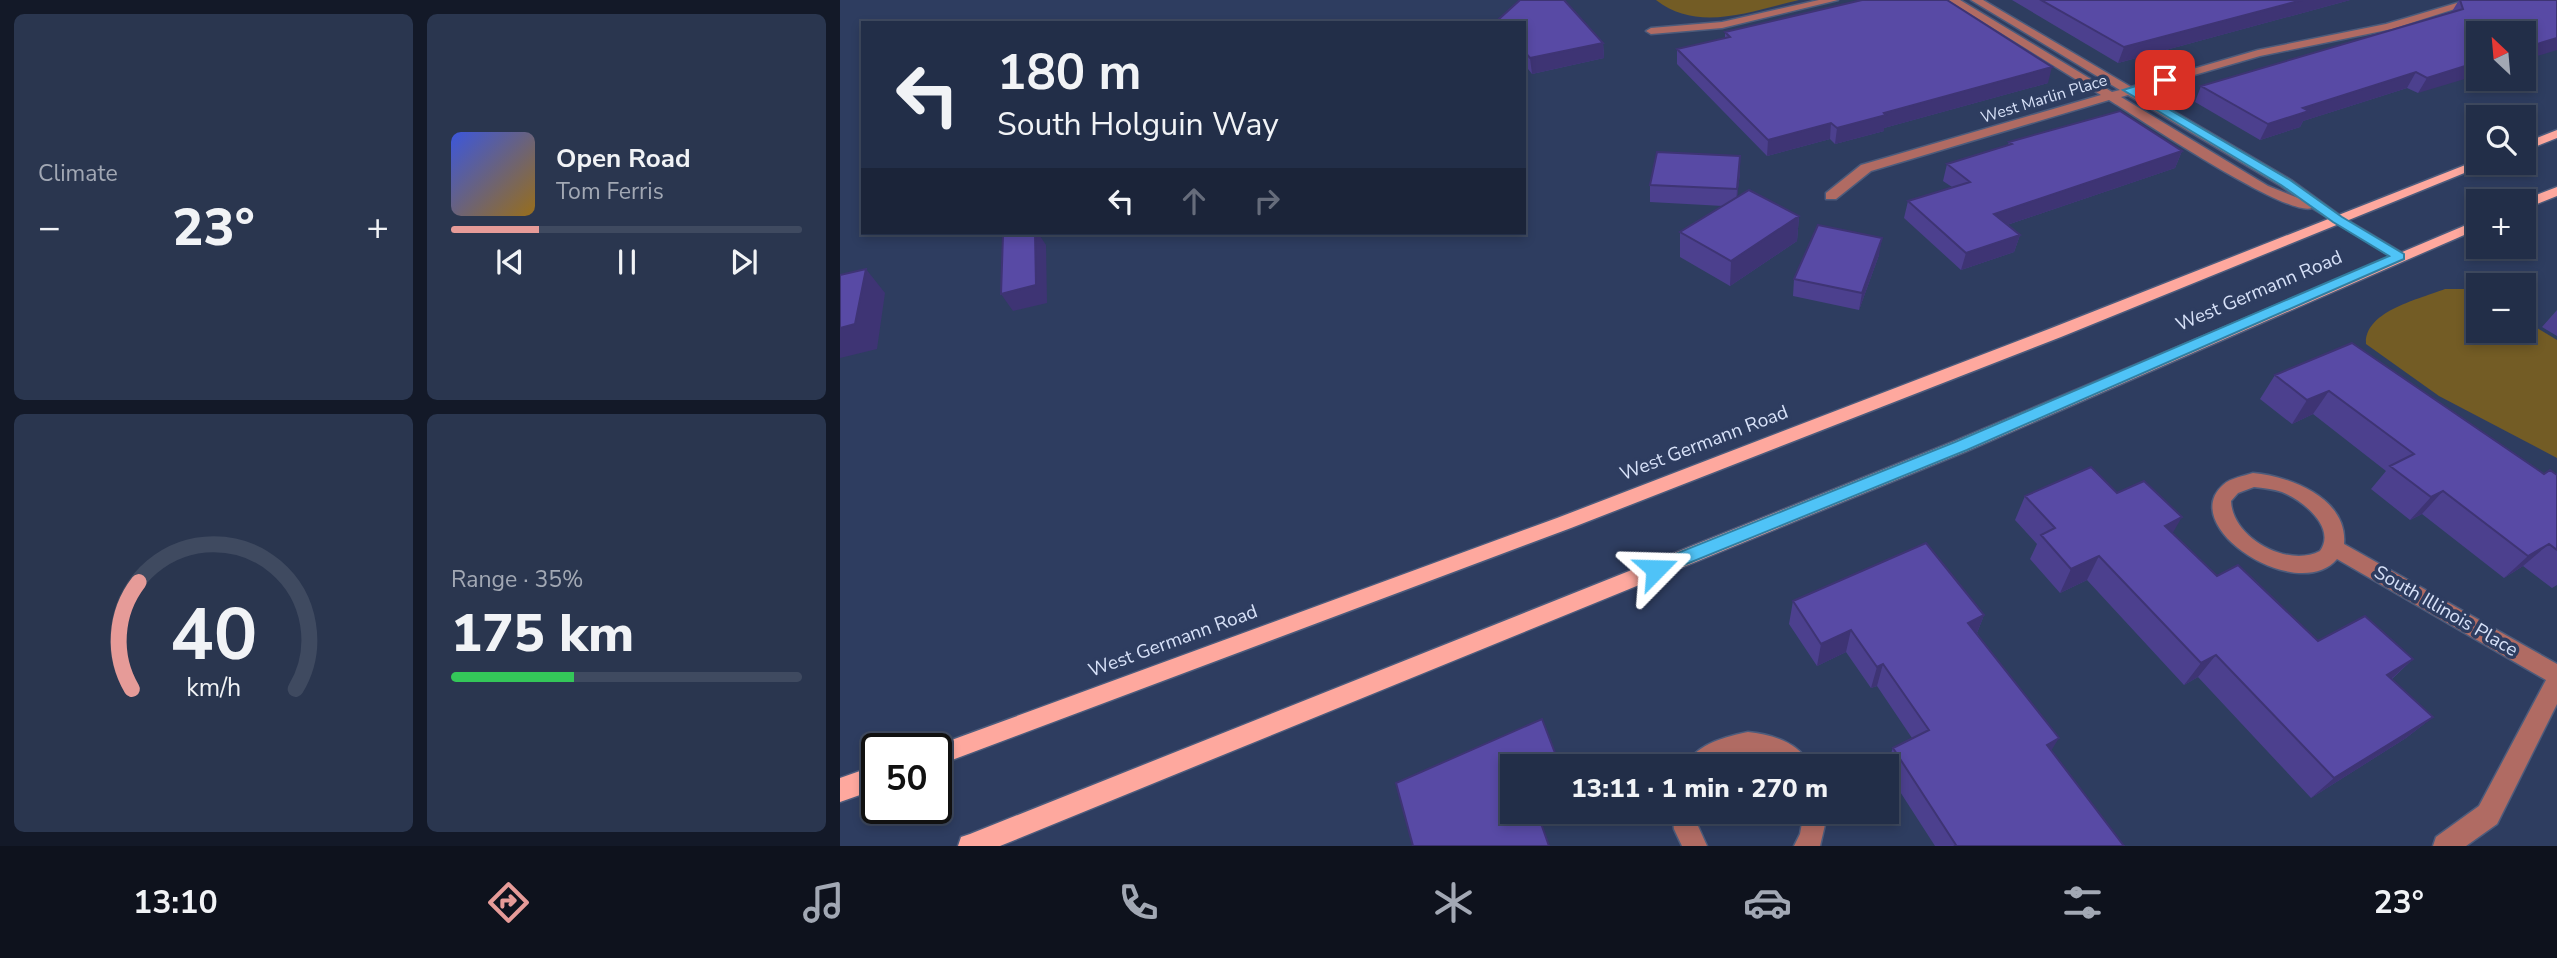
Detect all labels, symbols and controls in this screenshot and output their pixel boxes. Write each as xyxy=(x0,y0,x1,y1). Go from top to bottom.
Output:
north arrow xyxy=(2466,21,2536,91)
map controls xyxy=(2466,21,2536,343)
text: 180 m xyxy=(997,39,1141,106)
icon: left xyxy=(882,49,973,140)
pin xyxy=(2135,50,2195,110)
icon: arrive xyxy=(2146,61,2184,99)
street label: West Marlin Place xyxy=(1978,69,2110,129)
text: South Holguin Way xyxy=(997,103,1279,146)
button: search xyxy=(2466,105,2536,175)
text: Open Road xyxy=(556,141,691,176)
text: Climate xyxy=(38,158,118,189)
text: Tom Ferris xyxy=(556,176,664,207)
icon: left xyxy=(1102,182,1140,220)
icon: ahead xyxy=(1175,182,1213,220)
icon: right xyxy=(1248,182,1286,220)
button: + xyxy=(2466,189,2536,259)
text: 23° xyxy=(172,192,255,263)
text: − xyxy=(38,202,61,253)
text: + xyxy=(366,202,389,253)
icon: previous xyxy=(491,243,529,281)
icon: pause xyxy=(608,243,646,281)
icon: next xyxy=(725,243,763,281)
street label: West Germann Road xyxy=(2172,244,2346,338)
button: − xyxy=(2466,273,2536,343)
street label: West Germann Road xyxy=(1616,399,1792,487)
position arrow xyxy=(1619,532,1693,606)
street label: South Illinois Place xyxy=(2369,559,2523,663)
text: Range · 35% xyxy=(451,564,583,595)
text: 40 xyxy=(170,585,257,685)
text: 175 km xyxy=(451,598,634,669)
street label: West Germann Road xyxy=(1085,598,1261,684)
text: km/h xyxy=(186,671,241,705)
speed limit sign: 50 xyxy=(861,733,952,824)
text: 13:11 · 1 min · 270 m xyxy=(1571,771,1828,806)
icon: directions xyxy=(484,878,533,927)
icon: music xyxy=(799,878,848,927)
icon: phone xyxy=(1114,878,1163,927)
icon: climate xyxy=(1429,878,1478,927)
icon: car xyxy=(1743,878,1792,927)
icon: filters xyxy=(2058,878,2107,927)
text: 13:10 xyxy=(133,881,218,924)
text: 23° xyxy=(2373,881,2424,924)

